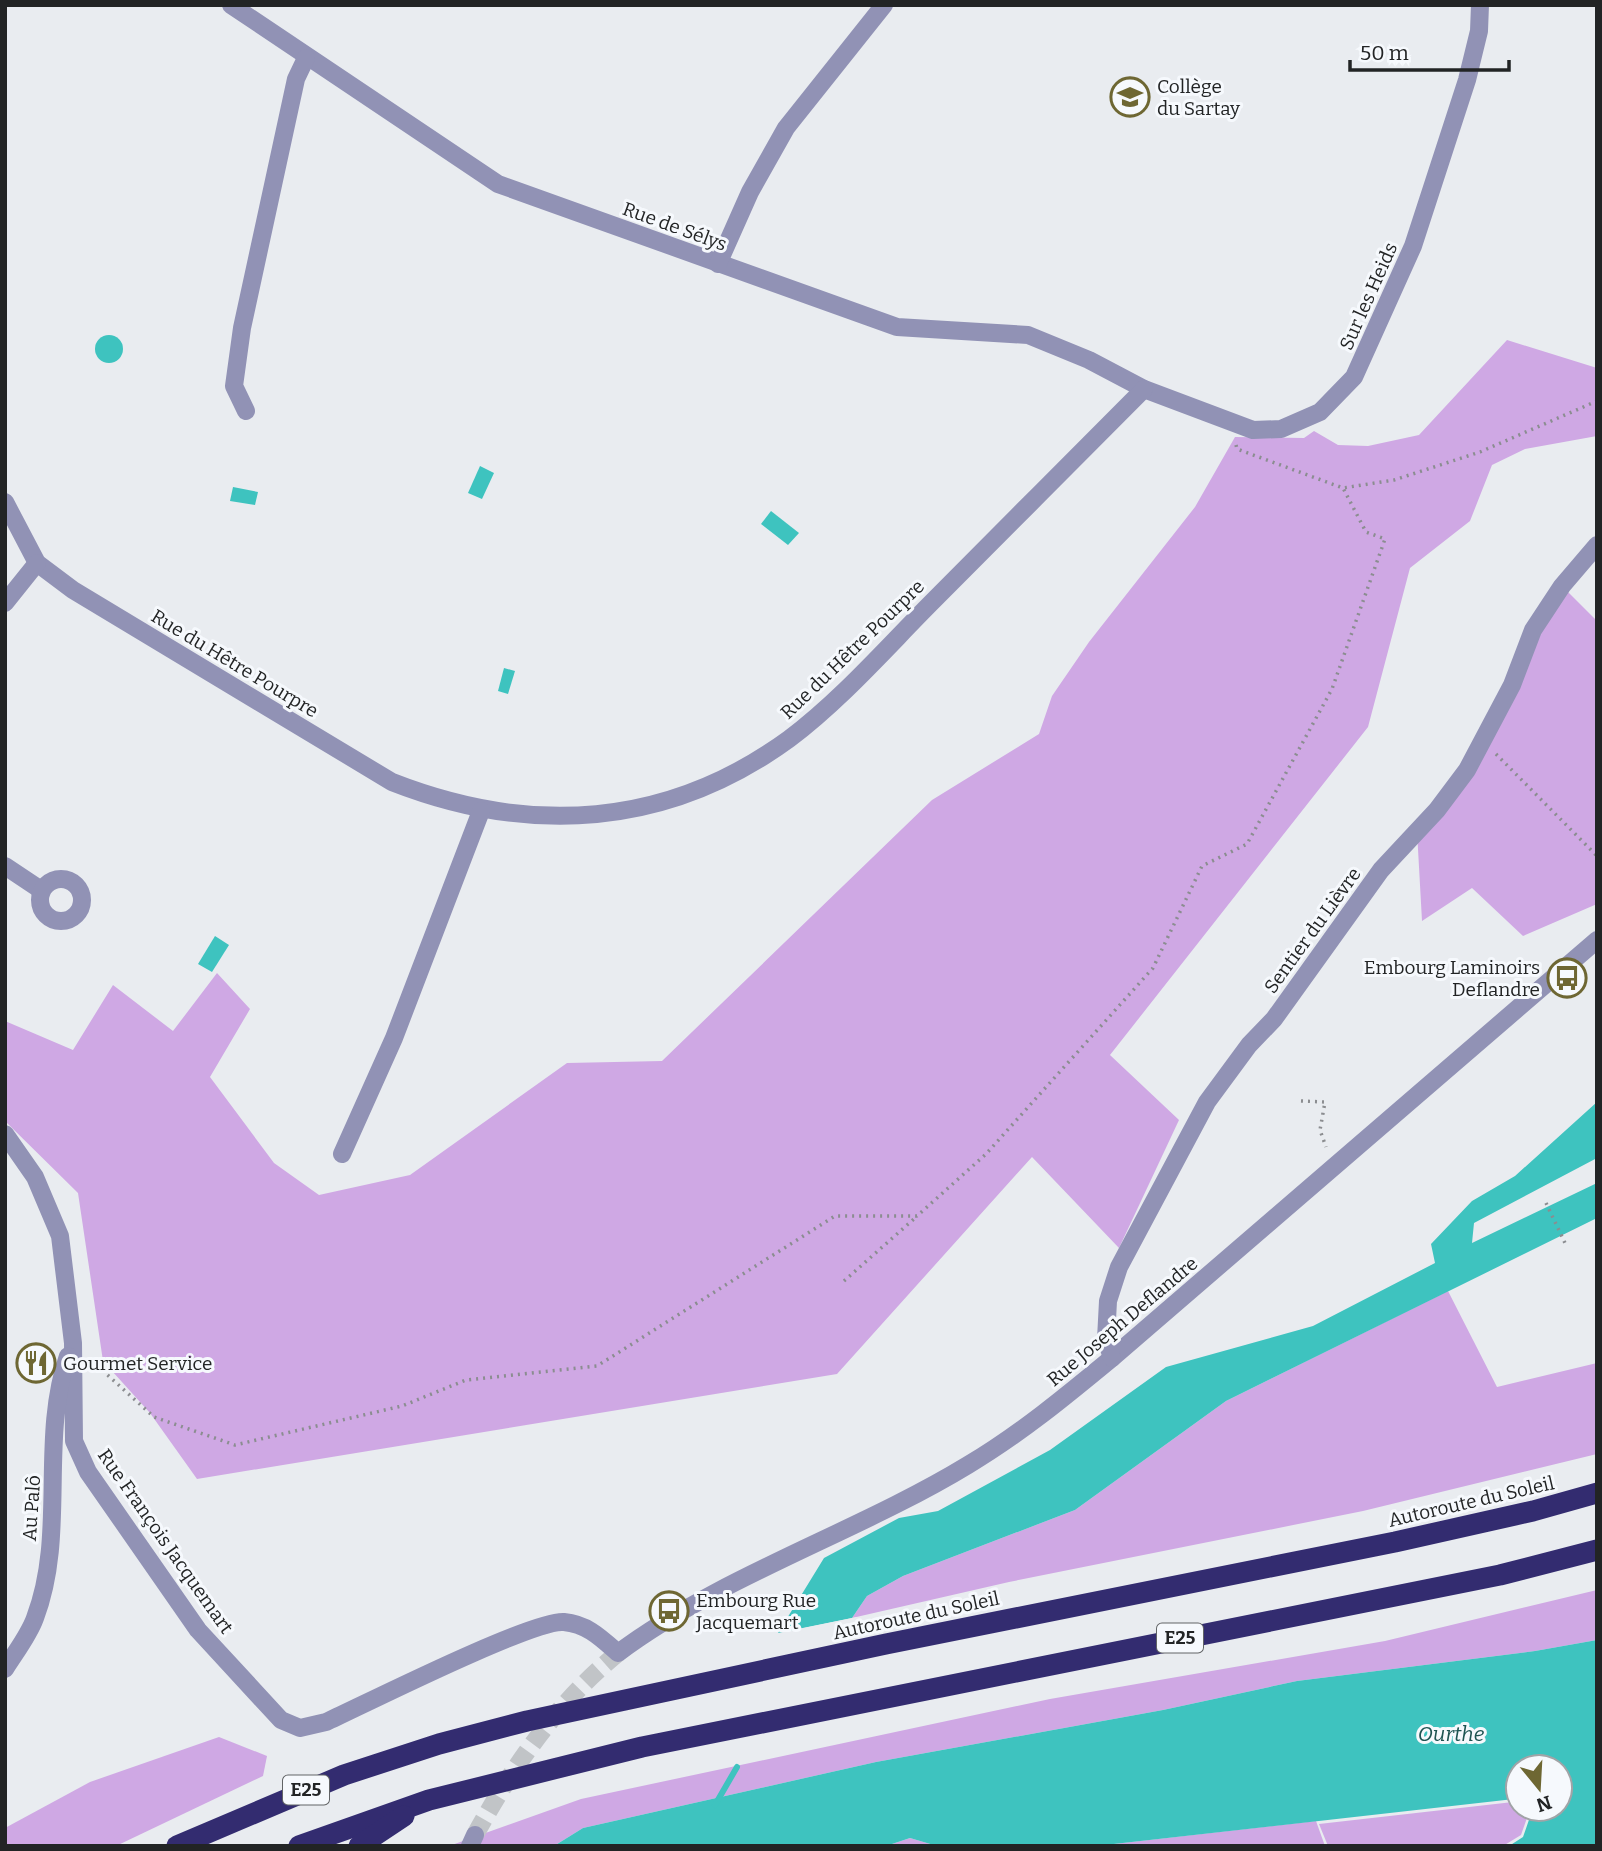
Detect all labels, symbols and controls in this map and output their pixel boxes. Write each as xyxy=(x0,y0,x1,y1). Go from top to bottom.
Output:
scale bar xyxy=(1350,28,1509,72)
text: 50 m xyxy=(1360,40,1409,66)
place label: Collège du Sartay xyxy=(1157,75,1241,120)
school or university icon: Collège du Sartay xyxy=(1109,76,1151,118)
street label: Rue de Sélys xyxy=(620,197,730,256)
street label: Sur les Heids xyxy=(1335,239,1402,353)
street label: Rue du Hêtre Pourpre xyxy=(776,575,929,724)
street label: Rue du Hêtre Pourpre xyxy=(147,604,322,722)
street label: Sentier du Lièvre xyxy=(1259,863,1366,998)
place label: Embourg Laminoirs Deflandre xyxy=(1364,956,1540,1001)
bus stop icon: Embourg Laminoirs Deflandre xyxy=(1546,957,1588,999)
street label: Rue Joseph Deflandre xyxy=(1042,1252,1202,1391)
restaurant icon: Gourmet Service xyxy=(15,1342,57,1384)
place label: Gourmet Service xyxy=(63,1352,212,1375)
street label: Rue François Jacquemart xyxy=(93,1444,238,1638)
street label: Autoroute du Soleil xyxy=(1386,1471,1556,1532)
street label: Au Palô xyxy=(18,1474,45,1542)
street label: Autoroute du Soleil xyxy=(831,1587,1001,1644)
place label: Embourg Rue Jacquemart xyxy=(695,1589,816,1634)
bus stop icon: Embourg Rue Jacquemart xyxy=(648,1590,690,1632)
road number: E25 xyxy=(1157,1624,1203,1652)
water label: Ourthe xyxy=(1418,1721,1485,1747)
north arrow xyxy=(1504,1753,1574,1823)
road number: E25 xyxy=(283,1776,329,1804)
text: N xyxy=(1533,1790,1555,1817)

